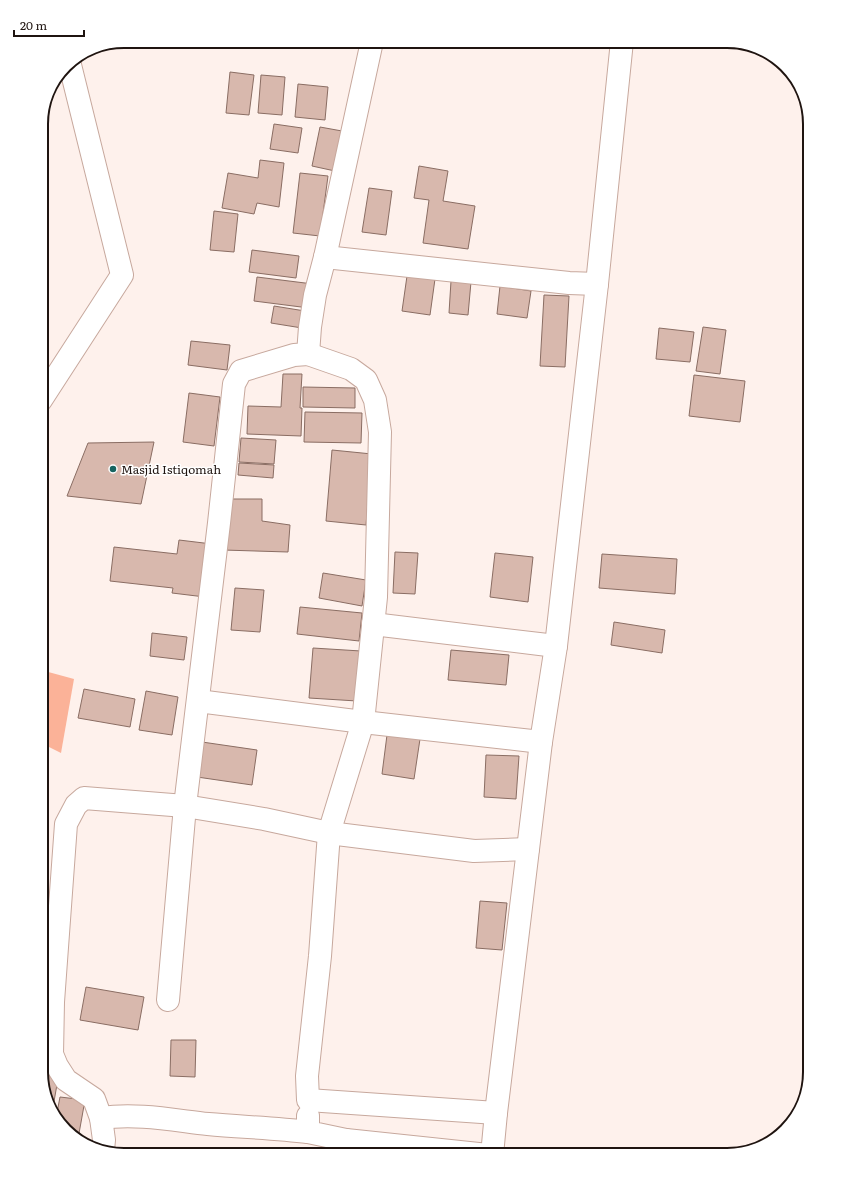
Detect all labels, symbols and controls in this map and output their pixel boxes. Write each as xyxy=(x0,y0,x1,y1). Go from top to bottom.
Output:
scale bar xyxy=(14,12,84,38)
text: 20 m xyxy=(20,16,47,34)
place label: Masjid Istiqomah xyxy=(121,460,221,478)
marker: Masjid Istiqomah xyxy=(108,464,118,474)

